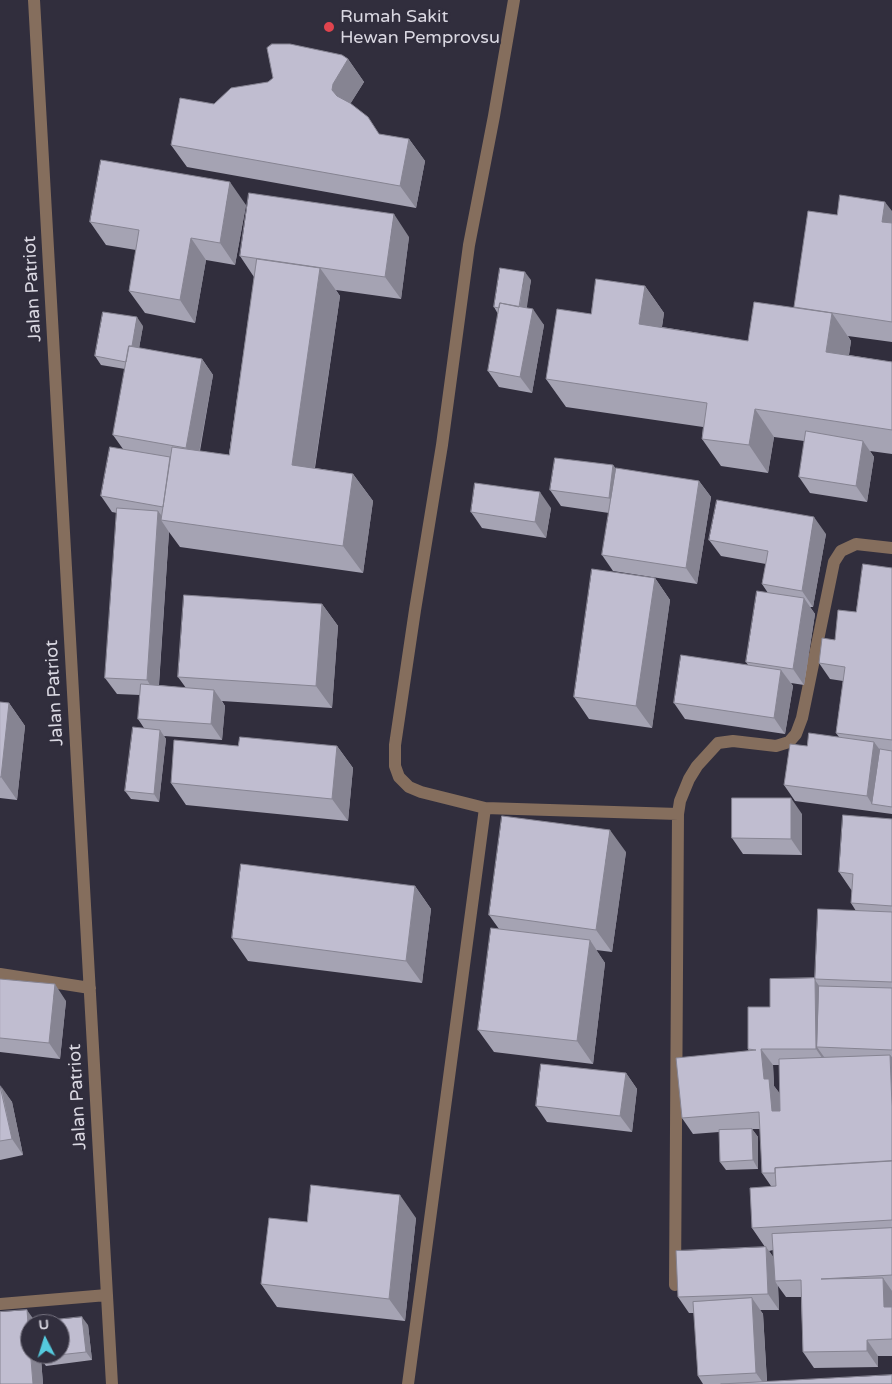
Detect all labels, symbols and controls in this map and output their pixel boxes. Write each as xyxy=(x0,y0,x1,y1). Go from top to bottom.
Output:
place label: Rumah Sakit Hewan Pemprovsu xyxy=(340,6,500,48)
marker: Rumah Sakit Hewan Pemprovsu xyxy=(322,20,336,34)
street label: Jalan Patriot xyxy=(19,235,47,343)
street label: Jalan Patriot xyxy=(41,639,69,747)
street label: Jalan Patriot xyxy=(64,1043,92,1151)
north arrow xyxy=(20,1314,70,1364)
text: U xyxy=(38,1316,50,1333)

